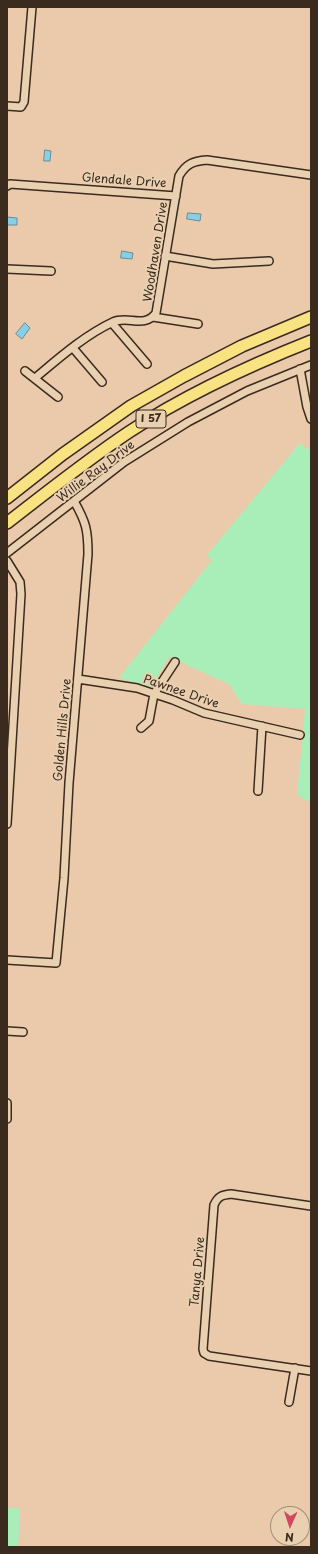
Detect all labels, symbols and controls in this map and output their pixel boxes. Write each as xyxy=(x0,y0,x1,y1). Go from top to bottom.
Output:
street label: Glendale Drive xyxy=(81,171,167,191)
street label: Woodhaven Drive xyxy=(141,201,171,303)
road number: I 57 xyxy=(136,410,166,428)
street label: Willie Ray Drive xyxy=(54,438,138,506)
street label: Pawnee Drive xyxy=(141,672,221,712)
street label: Golden Hills Drive xyxy=(51,678,75,782)
street label: Tanya Drive xyxy=(188,1236,208,1308)
north arrow xyxy=(270,1506,310,1546)
text: N xyxy=(285,1529,294,1546)

